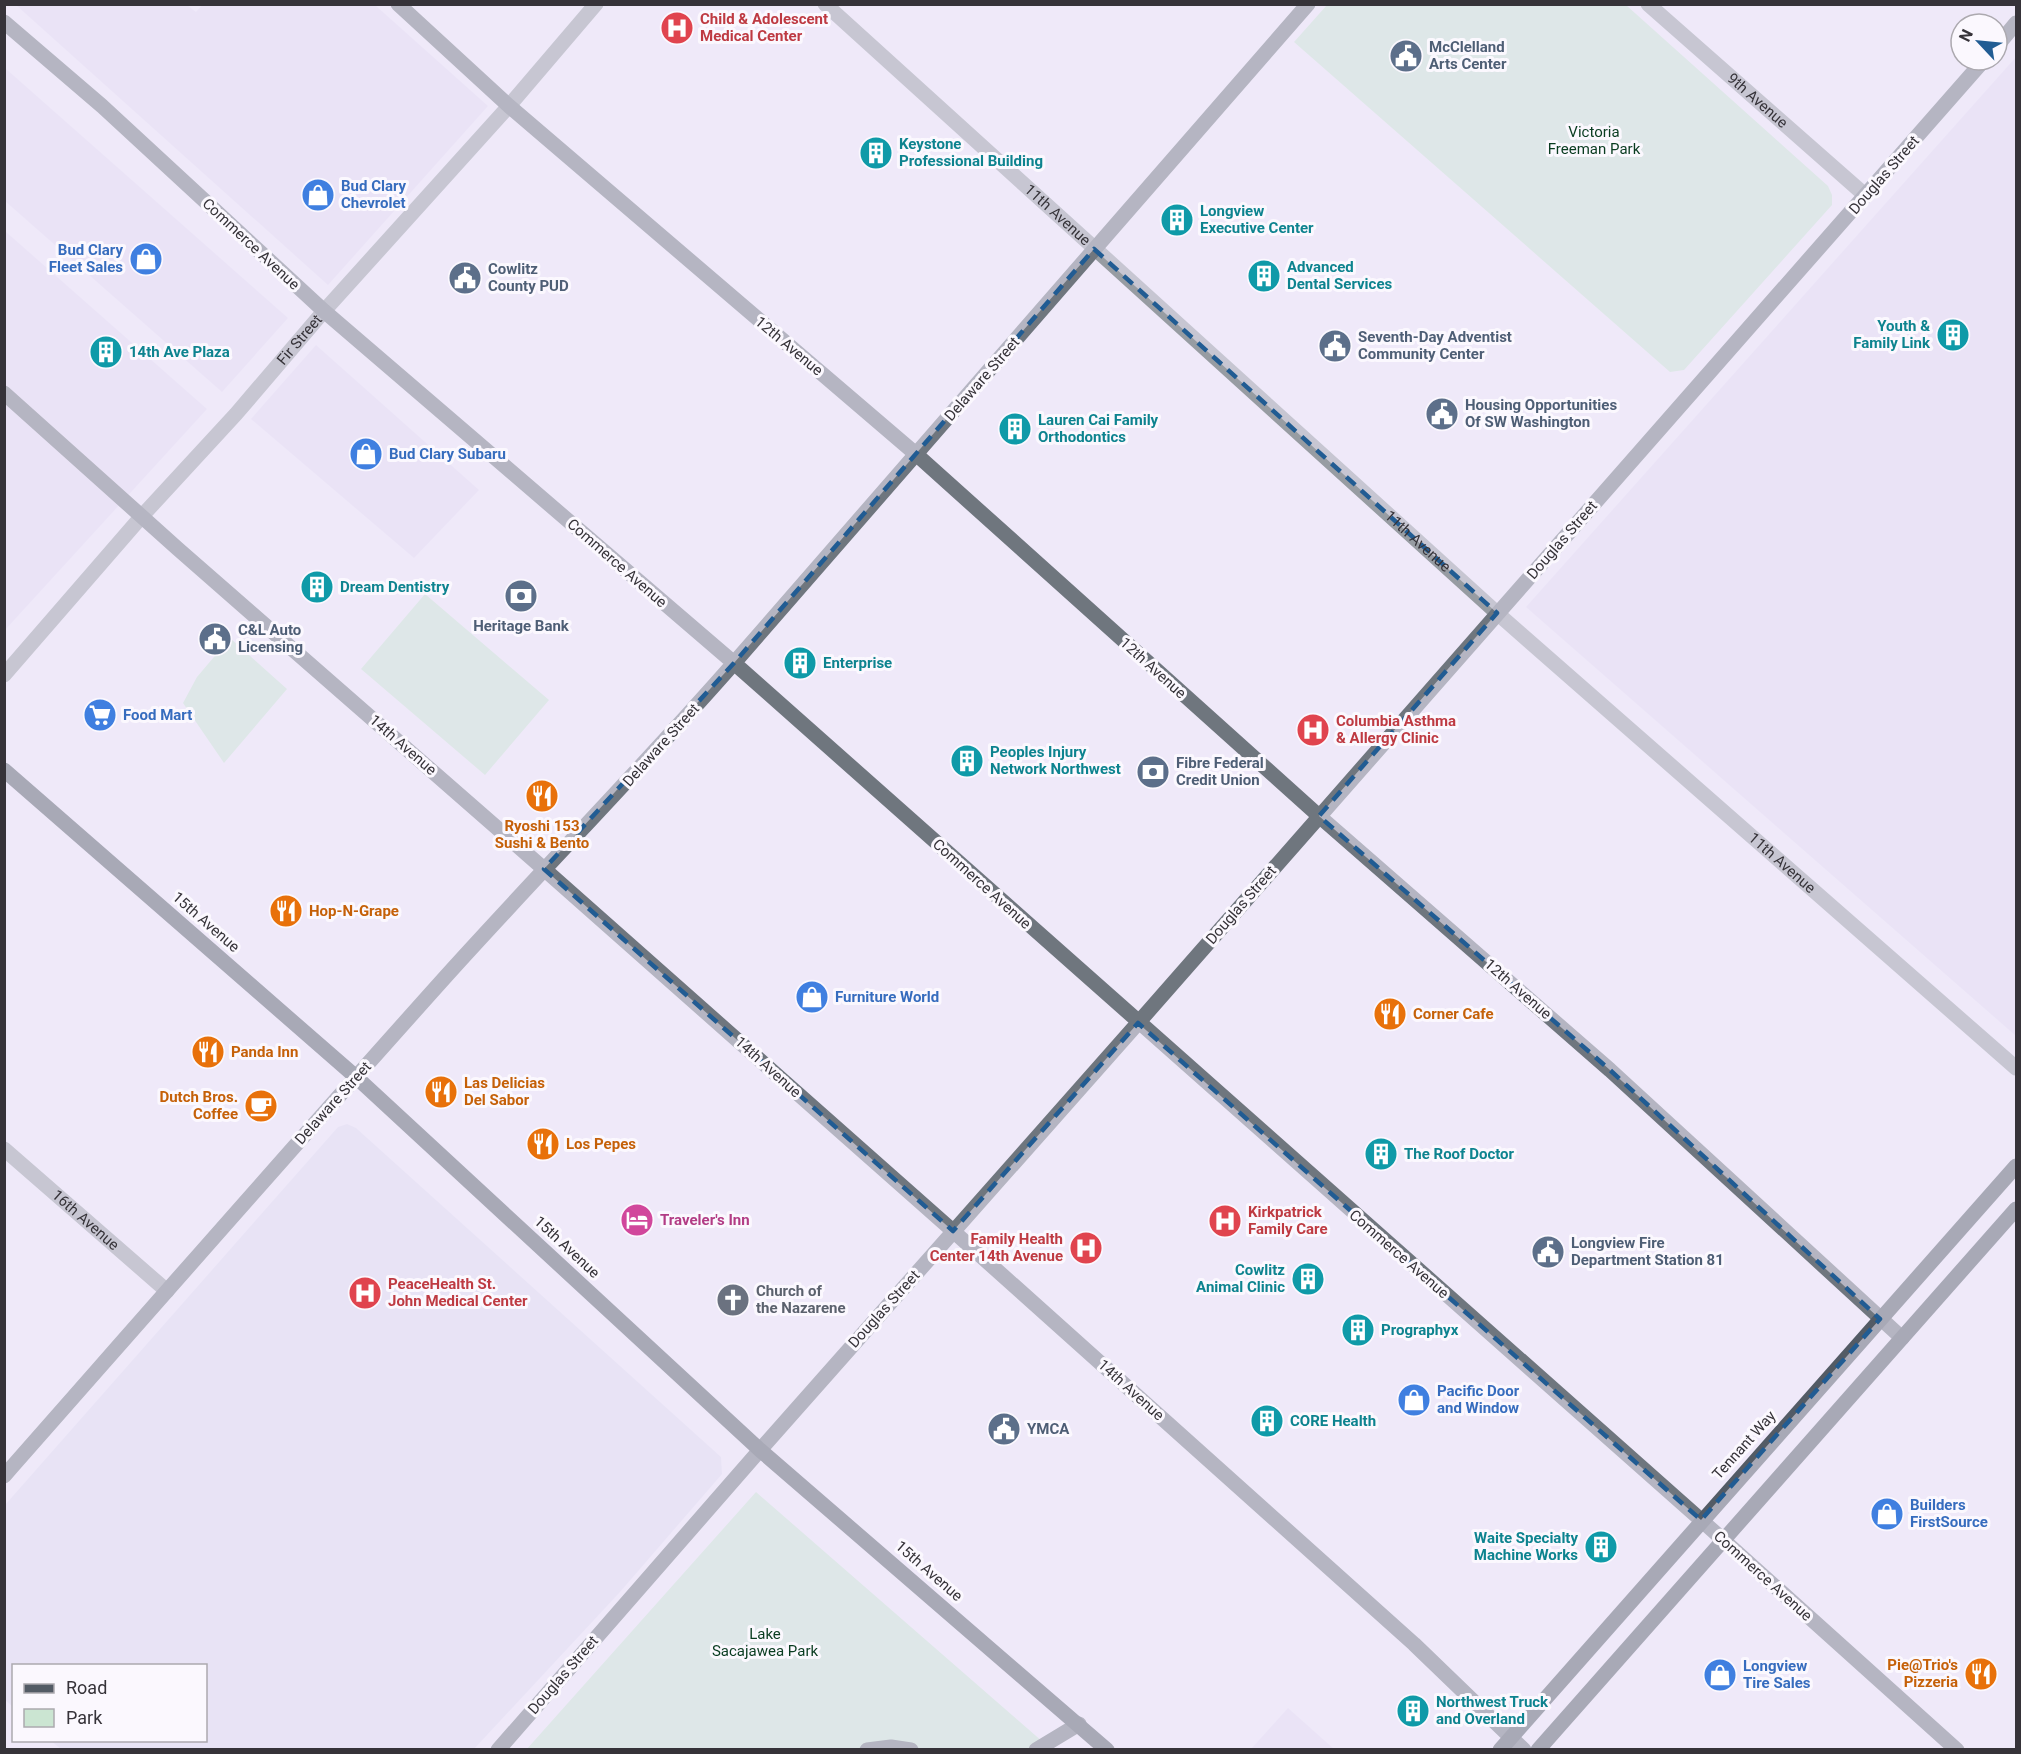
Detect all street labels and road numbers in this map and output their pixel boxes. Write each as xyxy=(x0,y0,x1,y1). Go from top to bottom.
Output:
street label: 9th Avenue xyxy=(1724,69,1791,132)
street label: Douglas Street xyxy=(1845,132,1923,218)
street label: 11th Avenue xyxy=(1021,180,1094,249)
street label: Commerce Avenue xyxy=(199,194,303,294)
street label: Fir Street xyxy=(273,311,326,368)
street label: 12th Avenue xyxy=(751,312,827,380)
street label: Delaware Street xyxy=(941,333,1023,425)
street label: Douglas Street xyxy=(1523,497,1601,583)
street label: 11th Avenue xyxy=(1381,507,1455,576)
street label: Commerce Avenue xyxy=(564,515,671,611)
street label: 12th Avenue xyxy=(1116,634,1190,702)
street label: Delaware Street xyxy=(619,700,703,790)
street label: 14th Avenue xyxy=(366,711,440,779)
street label: 11th Avenue xyxy=(1745,829,1819,897)
street label: Commerce Avenue xyxy=(929,835,1035,933)
street label: Douglas Street xyxy=(1202,862,1280,948)
street label: 15th Avenue xyxy=(169,888,243,956)
street label: 12th Avenue xyxy=(1481,955,1555,1023)
street label: 14th Avenue xyxy=(731,1033,805,1101)
street label: Delaware Street xyxy=(291,1058,375,1148)
street label: 16th Avenue xyxy=(48,1186,123,1254)
street label: Commerce Avenue xyxy=(1346,1206,1453,1302)
street label: 15th Avenue xyxy=(531,1212,603,1282)
street label: Douglas Street xyxy=(845,1267,924,1351)
street label: 14th Avenue xyxy=(1094,1356,1168,1424)
street label: Tennant Way xyxy=(1709,1407,1779,1483)
street label: Commerce Avenue xyxy=(1710,1527,1816,1625)
street label: 15th Avenue xyxy=(892,1537,966,1605)
street label: Douglas Street xyxy=(524,1632,602,1718)

